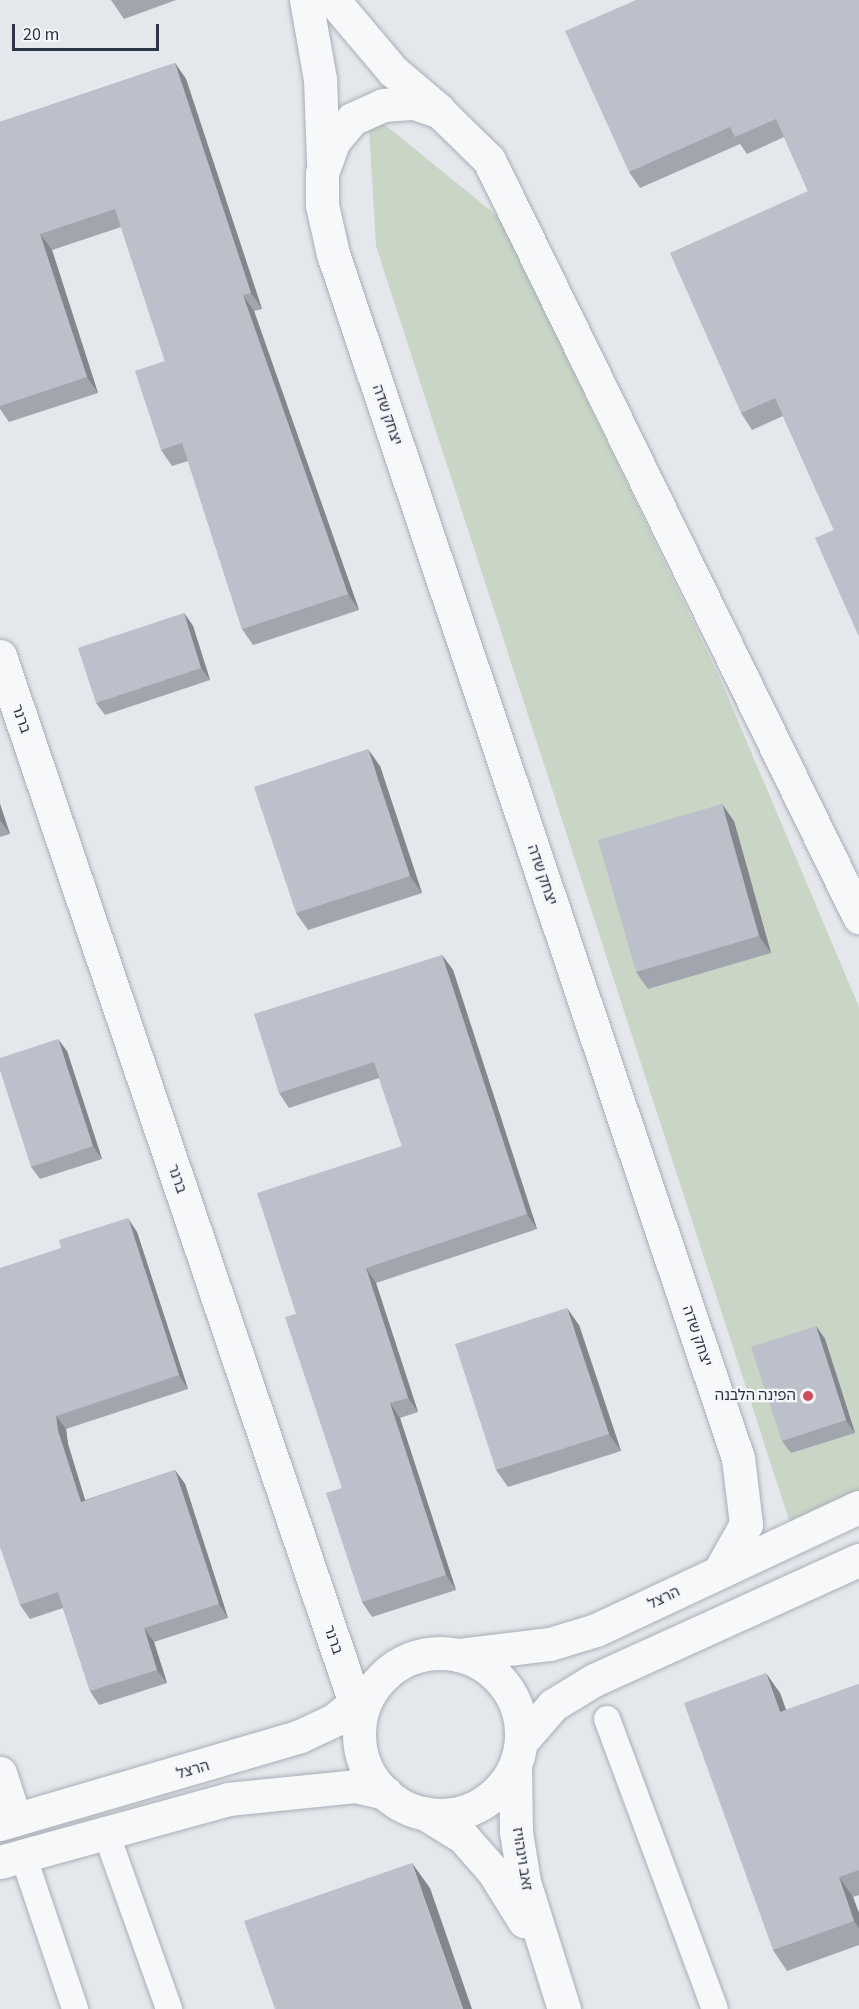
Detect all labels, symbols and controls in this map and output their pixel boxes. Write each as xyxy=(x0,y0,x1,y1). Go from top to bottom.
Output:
scale bar xyxy=(15,12,162,50)
text: 20 m xyxy=(23,22,59,47)
street label: יצחק שדה xyxy=(368,382,406,448)
street label: ברנר xyxy=(8,702,34,736)
street label: יצחק שדה xyxy=(523,842,561,908)
street label: ברנר xyxy=(164,1162,190,1196)
street label: יצחק שדה xyxy=(678,1303,716,1369)
place label: הפינה הלבנה xyxy=(715,1387,796,1405)
marker: הפינה הלבנה xyxy=(801,1389,815,1403)
street label: הרצל xyxy=(645,1583,683,1613)
street label: ברנר xyxy=(320,1623,346,1657)
street label: הרצל xyxy=(174,1757,212,1783)
street label: זאב וינהויז xyxy=(508,1826,536,1892)

